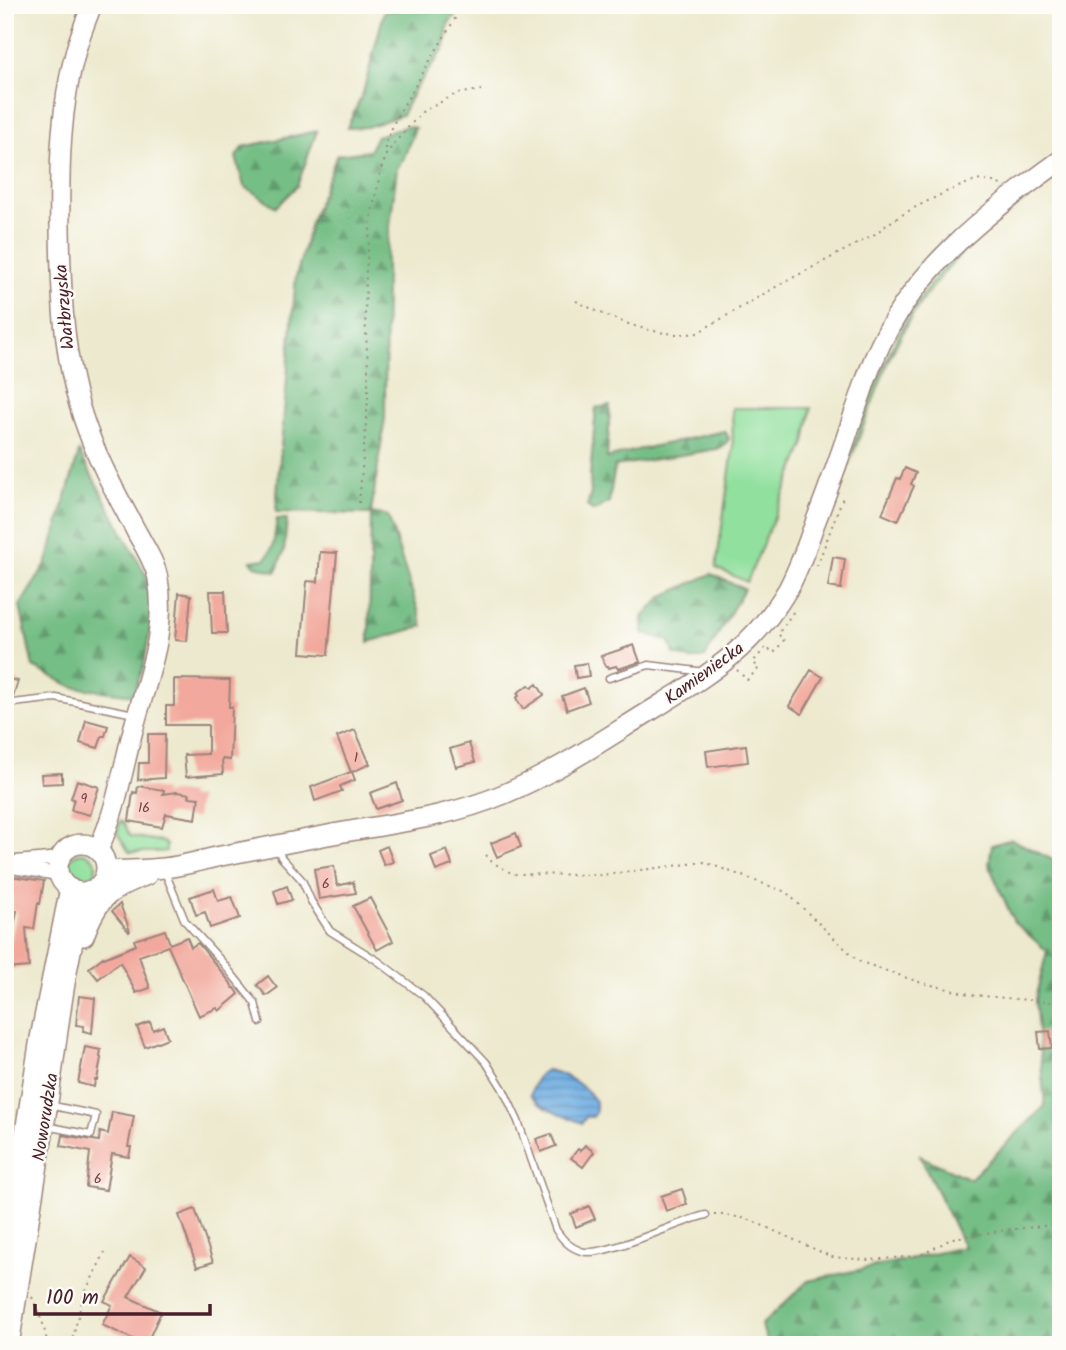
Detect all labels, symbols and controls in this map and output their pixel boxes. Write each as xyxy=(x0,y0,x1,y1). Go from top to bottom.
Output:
street label: Wałbrzyska xyxy=(47,263,84,351)
street label: Kamieniecka xyxy=(659,635,751,713)
house number: 1 xyxy=(354,747,358,769)
house number: 9 xyxy=(81,788,88,810)
house number: 16 xyxy=(138,797,150,819)
house number: 6 xyxy=(322,873,330,895)
street label: Noworudzka xyxy=(25,1071,68,1163)
house number: 6 xyxy=(94,1168,102,1190)
scale bar xyxy=(35,1273,210,1317)
text: 100 m xyxy=(46,1282,99,1315)

